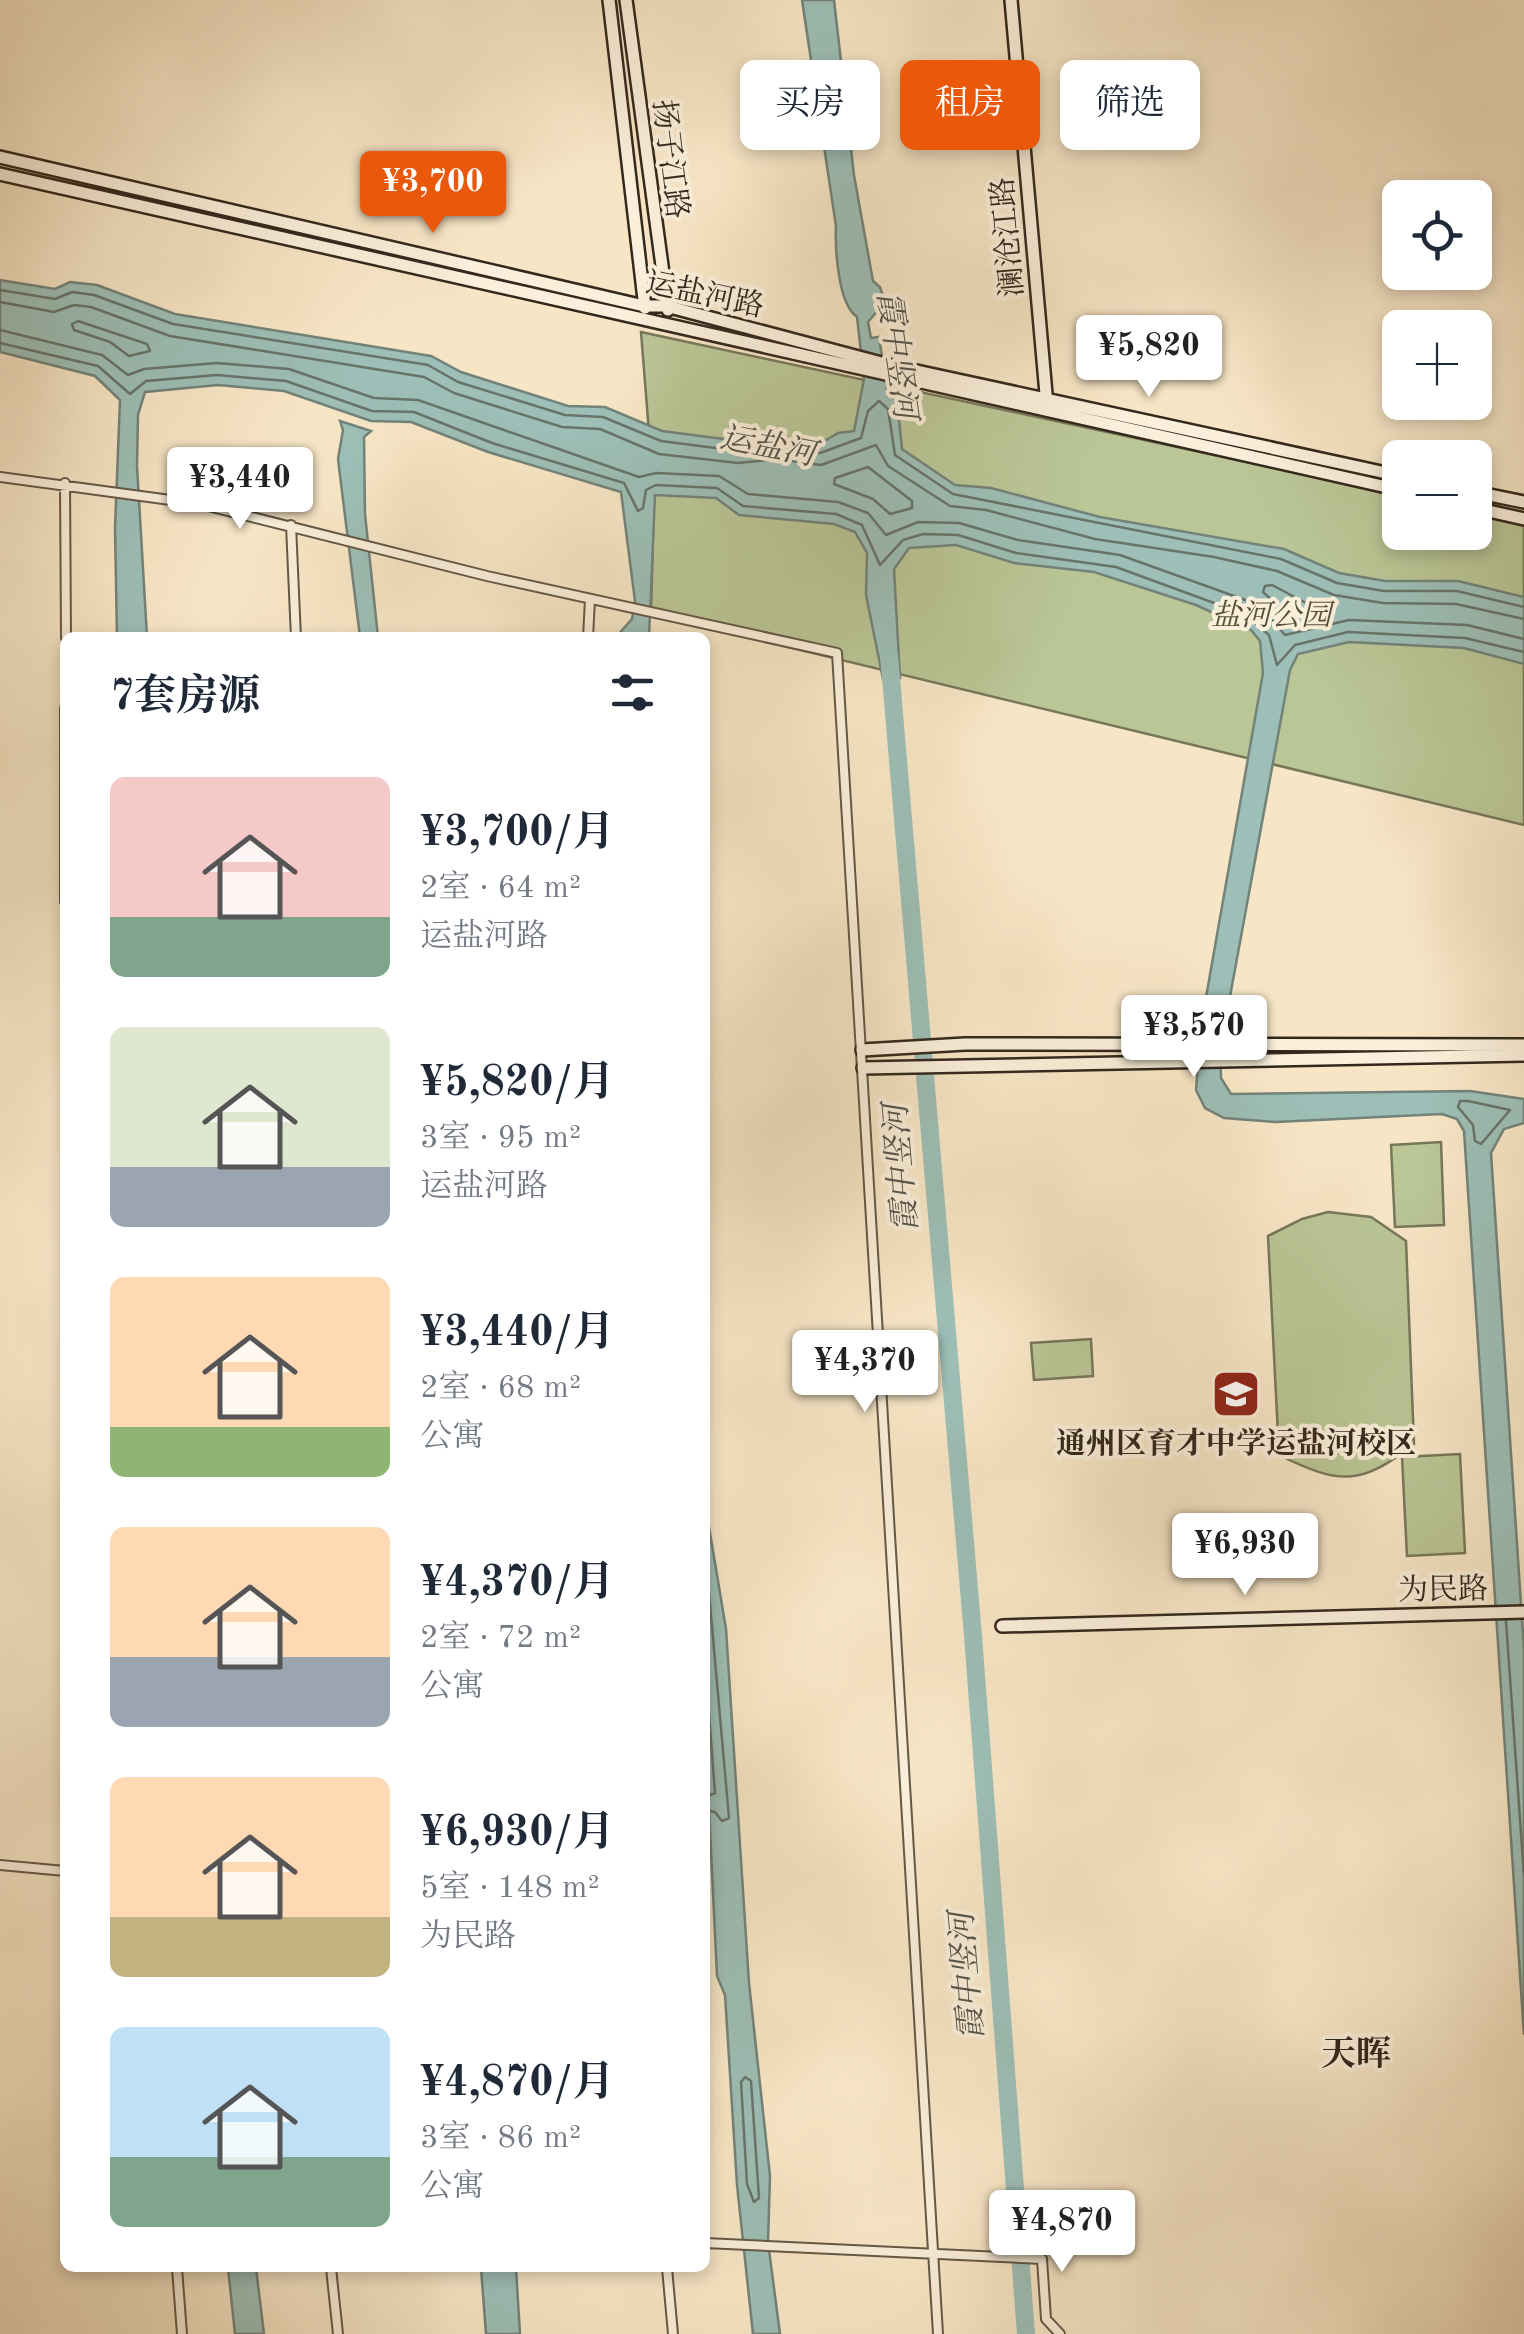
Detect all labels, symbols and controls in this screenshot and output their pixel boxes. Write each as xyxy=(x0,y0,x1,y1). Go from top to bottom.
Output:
chip: 买房 xyxy=(740,60,880,150)
chip: 租房 xyxy=(900,60,1040,150)
chip: 筛选 xyxy=(1060,60,1200,150)
street label: 扬子江路 xyxy=(647,97,694,221)
pin: ¥3,700 xyxy=(352,151,514,236)
text: ¥3,700 xyxy=(382,167,484,199)
street label: 澜沧江路 xyxy=(986,176,1029,298)
map controls xyxy=(1382,180,1492,550)
button: locate xyxy=(1382,180,1492,290)
street label: 运盐河路 xyxy=(643,266,767,323)
water label: 霞中竖河 xyxy=(870,289,923,426)
button: + xyxy=(1382,310,1492,420)
pin: ¥5,820 xyxy=(1068,315,1230,400)
text: ¥5,820 xyxy=(1098,331,1200,363)
water label: 运盐河 xyxy=(717,419,823,474)
button: − xyxy=(1382,440,1492,550)
pin: ¥3,440 xyxy=(159,447,321,532)
text: ¥3,440 xyxy=(189,463,291,495)
park label: 盐河公园 xyxy=(1211,599,1335,632)
icon: filters xyxy=(605,665,660,720)
text: 7套房源 xyxy=(110,677,260,719)
text: ¥3,700/月 xyxy=(420,813,614,855)
icon: home xyxy=(190,817,310,937)
text: 2室 · 64 m² xyxy=(420,873,581,905)
text: 运盐河路 xyxy=(420,922,548,954)
pin: ¥3,570 xyxy=(1113,995,1275,1080)
text: ¥3,570 xyxy=(1143,1011,1245,1043)
text: ¥5,820/月 xyxy=(420,1063,614,1105)
icon: home xyxy=(190,1067,310,1187)
water label: 霞中竖河 xyxy=(878,1098,925,1233)
text: 3室 · 95 m² xyxy=(420,1123,581,1155)
text: 运盐河路 xyxy=(420,1172,548,1204)
text: ¥3,440/月 xyxy=(420,1313,614,1355)
icon: home xyxy=(190,1317,310,1437)
pin: ¥4,370 xyxy=(784,1330,946,1415)
text: ¥4,370 xyxy=(814,1346,916,1378)
school or university icon: 通州区育才中学运盐河校区 xyxy=(1210,1368,1262,1420)
text: 2室 · 68 m² xyxy=(420,1373,581,1405)
text: 公寓 xyxy=(420,1422,484,1454)
place label: 通州区育才中学运盐河校区 xyxy=(1056,1427,1416,1460)
pin: ¥6,930 xyxy=(1164,1513,1326,1598)
text: ¥6,930 xyxy=(1194,1529,1296,1561)
text: ¥4,370/月 xyxy=(420,1563,614,1605)
icon: home xyxy=(190,1567,310,1687)
street label: 为民路 xyxy=(1398,1572,1488,1607)
text: 2室 · 72 m² xyxy=(420,1623,581,1655)
text: 公寓 xyxy=(420,1672,484,1704)
text: ¥6,930/月 xyxy=(420,1813,614,1855)
icon: home xyxy=(190,1817,310,1937)
text: 5室 · 148 m² xyxy=(420,1873,600,1905)
water label: 霞中竖河 xyxy=(944,1906,991,2041)
text: 为民路 xyxy=(420,1922,516,1954)
district label: 天晖 xyxy=(1321,2035,1391,2073)
text: ¥4,870/月 xyxy=(420,2063,614,2105)
icon: home xyxy=(190,2067,310,2187)
text: 3室 · 86 m² xyxy=(420,2123,581,2155)
text: 公寓 xyxy=(420,2172,484,2204)
pin: ¥4,870 xyxy=(981,2190,1143,2275)
text: ¥4,870 xyxy=(1011,2206,1113,2238)

